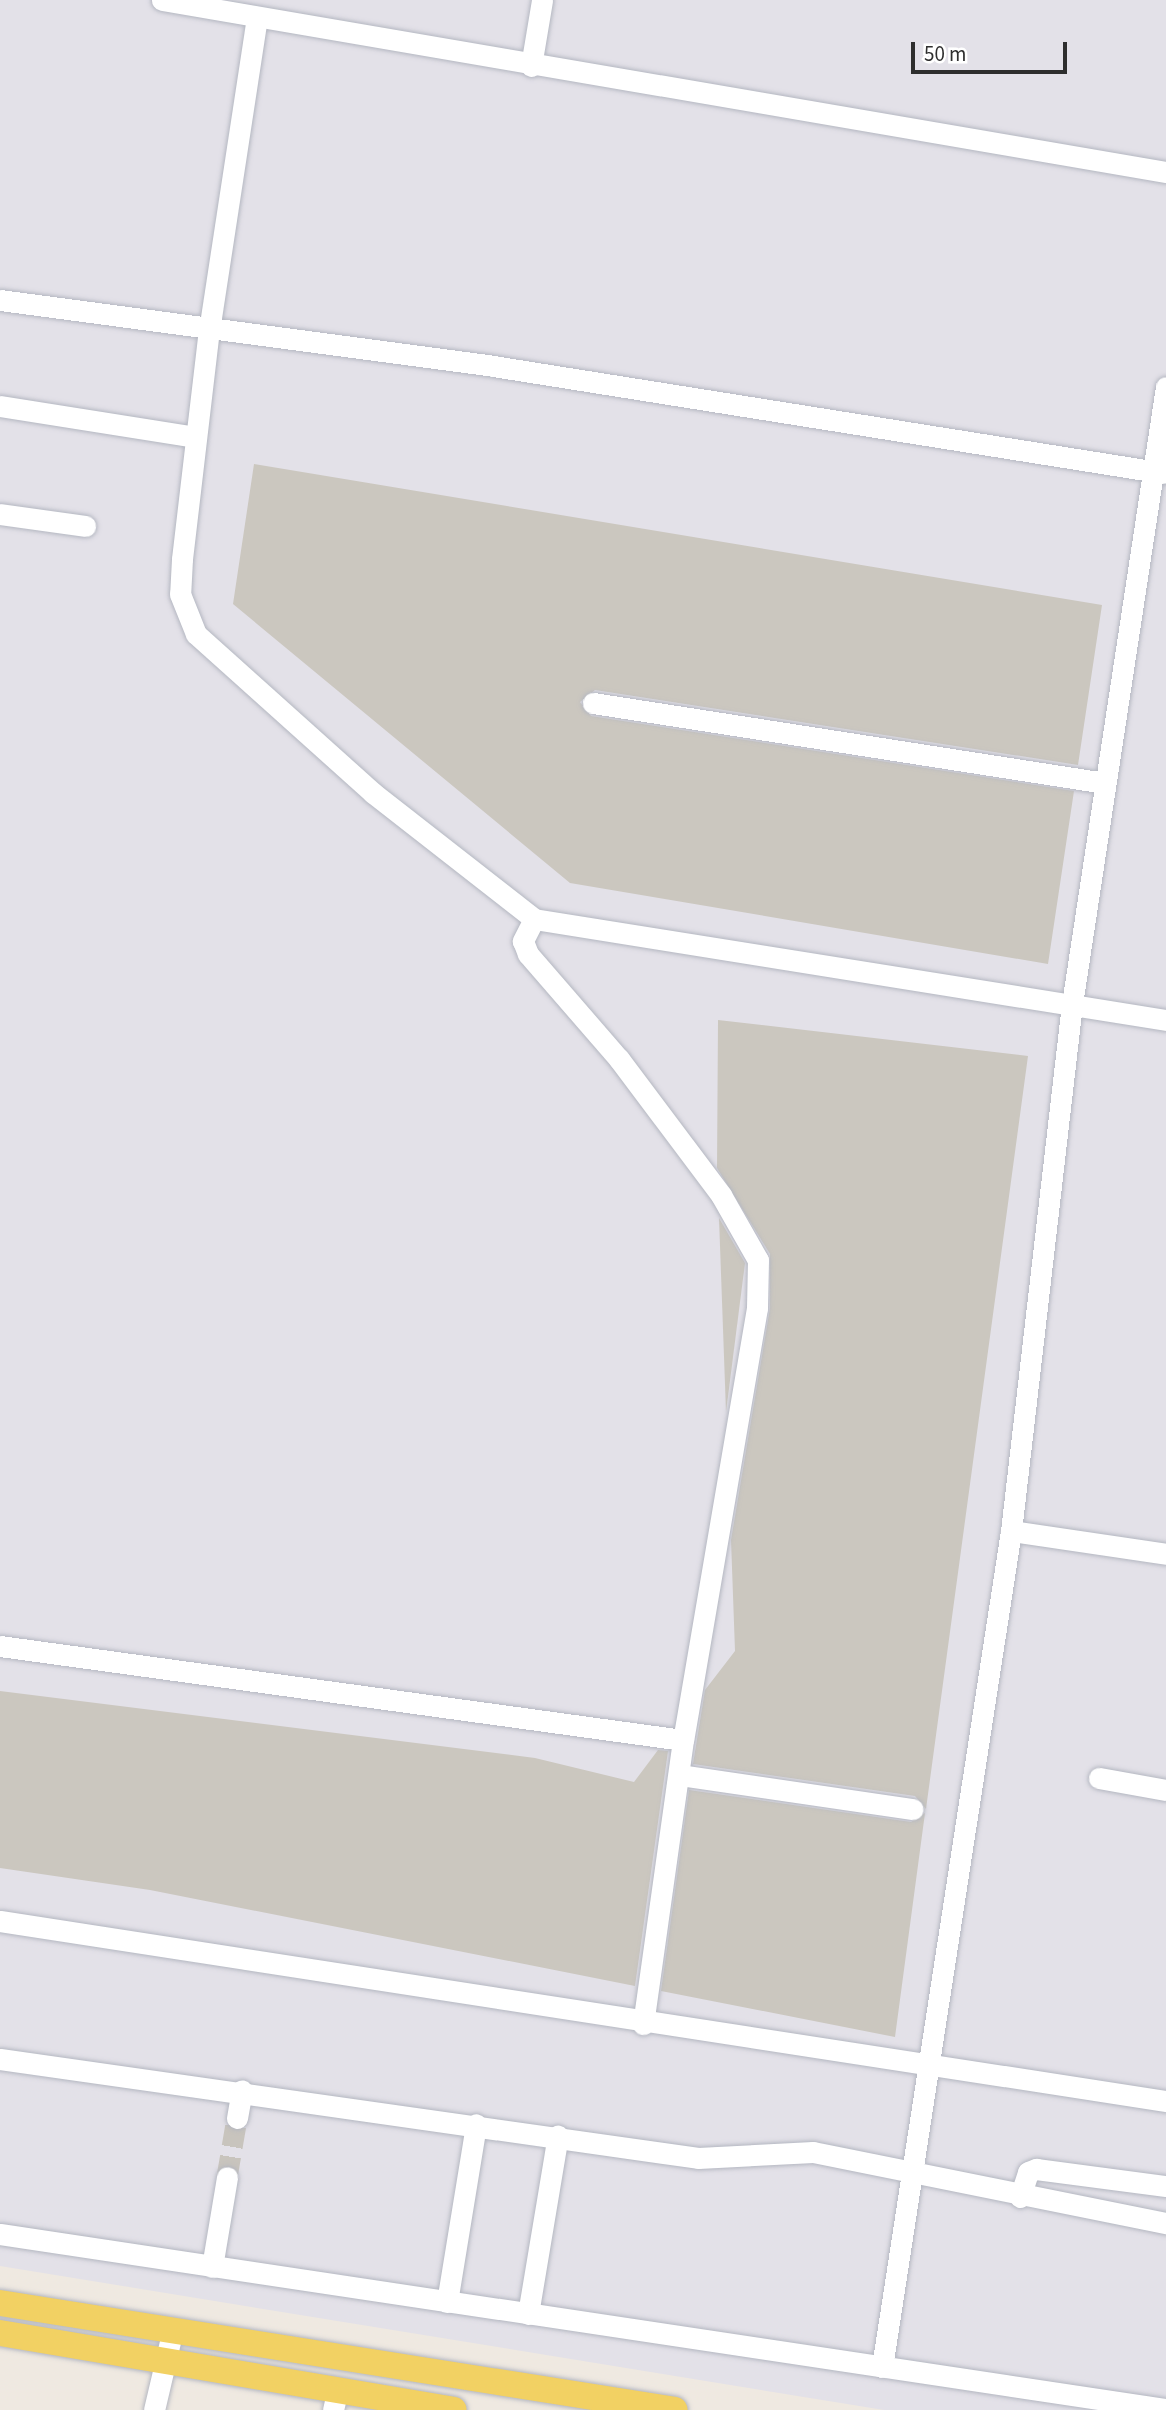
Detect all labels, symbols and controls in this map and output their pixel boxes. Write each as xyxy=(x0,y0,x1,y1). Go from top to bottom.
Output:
scale bar xyxy=(914,28,1070,72)
text: 50 m xyxy=(924,39,966,69)

